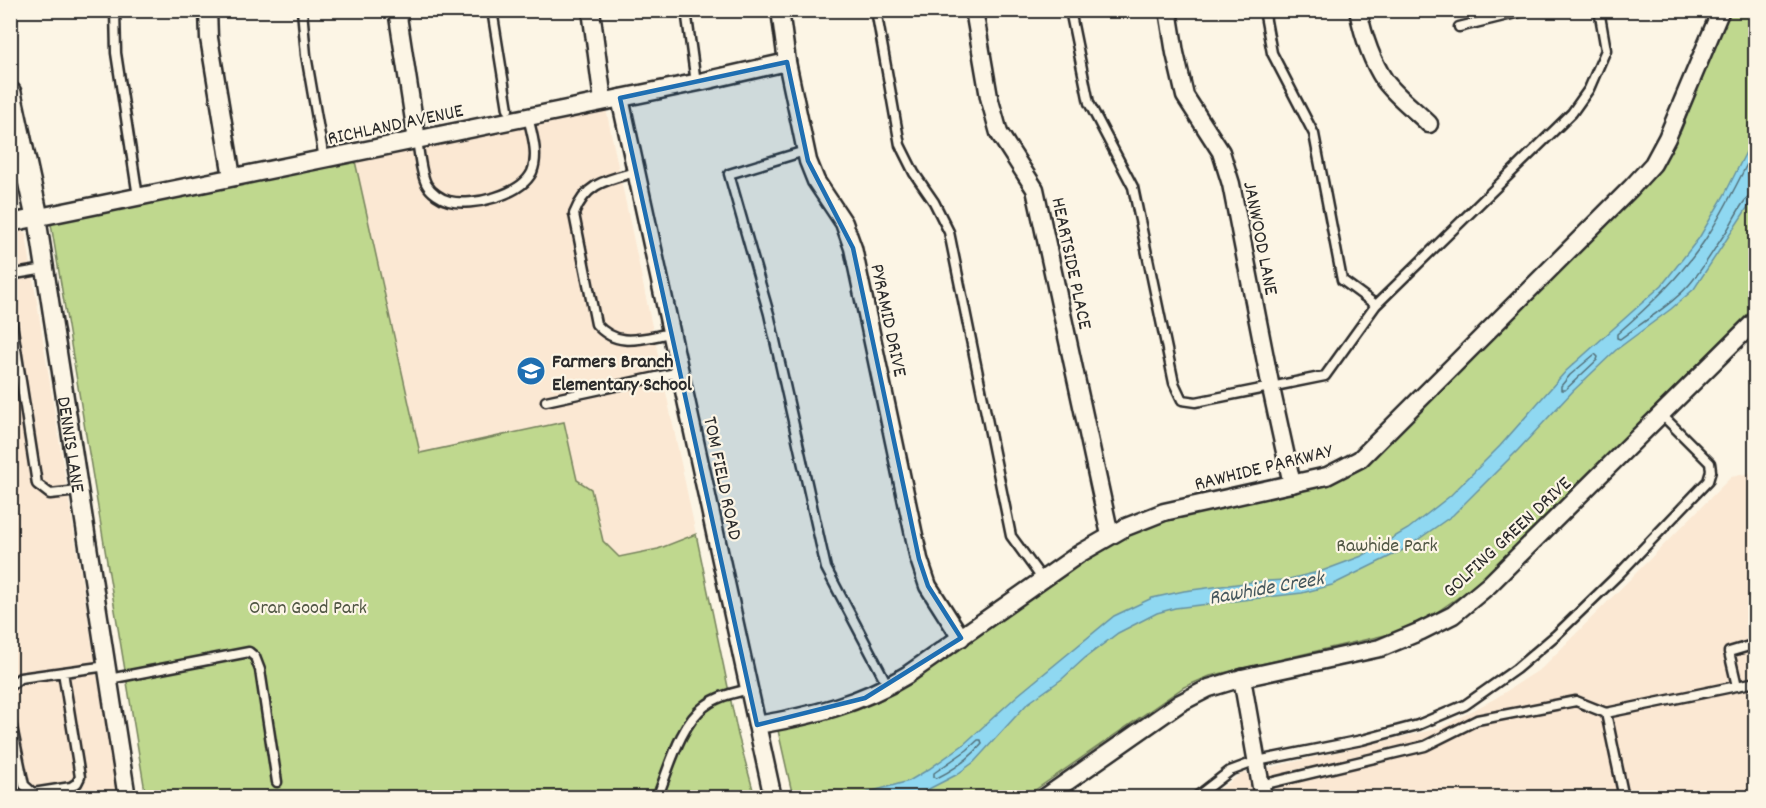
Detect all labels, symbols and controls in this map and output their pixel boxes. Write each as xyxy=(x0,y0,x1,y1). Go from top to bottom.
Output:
street label: RICHLAND AVENUE xyxy=(325,98,466,154)
street label: JANWOOD LANE xyxy=(1234,179,1284,298)
street label: HEARTSIDE PLACE xyxy=(1042,195,1098,332)
street label: PYRAMID DRIVE xyxy=(861,262,913,380)
place label: Farmers Branch Elementary School xyxy=(552,349,692,400)
school or university icon: Farmers Branch Elementary School xyxy=(515,355,547,387)
street label: DENNIS LANE xyxy=(48,395,90,495)
street label: TOM FIELD ROAD xyxy=(694,414,748,543)
street label: RAWHIDE PARKWAY xyxy=(1192,438,1336,500)
street label: GOLFING GREEN DRIVE xyxy=(1437,471,1579,605)
park label: Rawhide Park xyxy=(1336,533,1438,561)
water label: Rawhide Creek xyxy=(1207,565,1329,615)
park label: Oran Good Park xyxy=(249,595,367,623)

